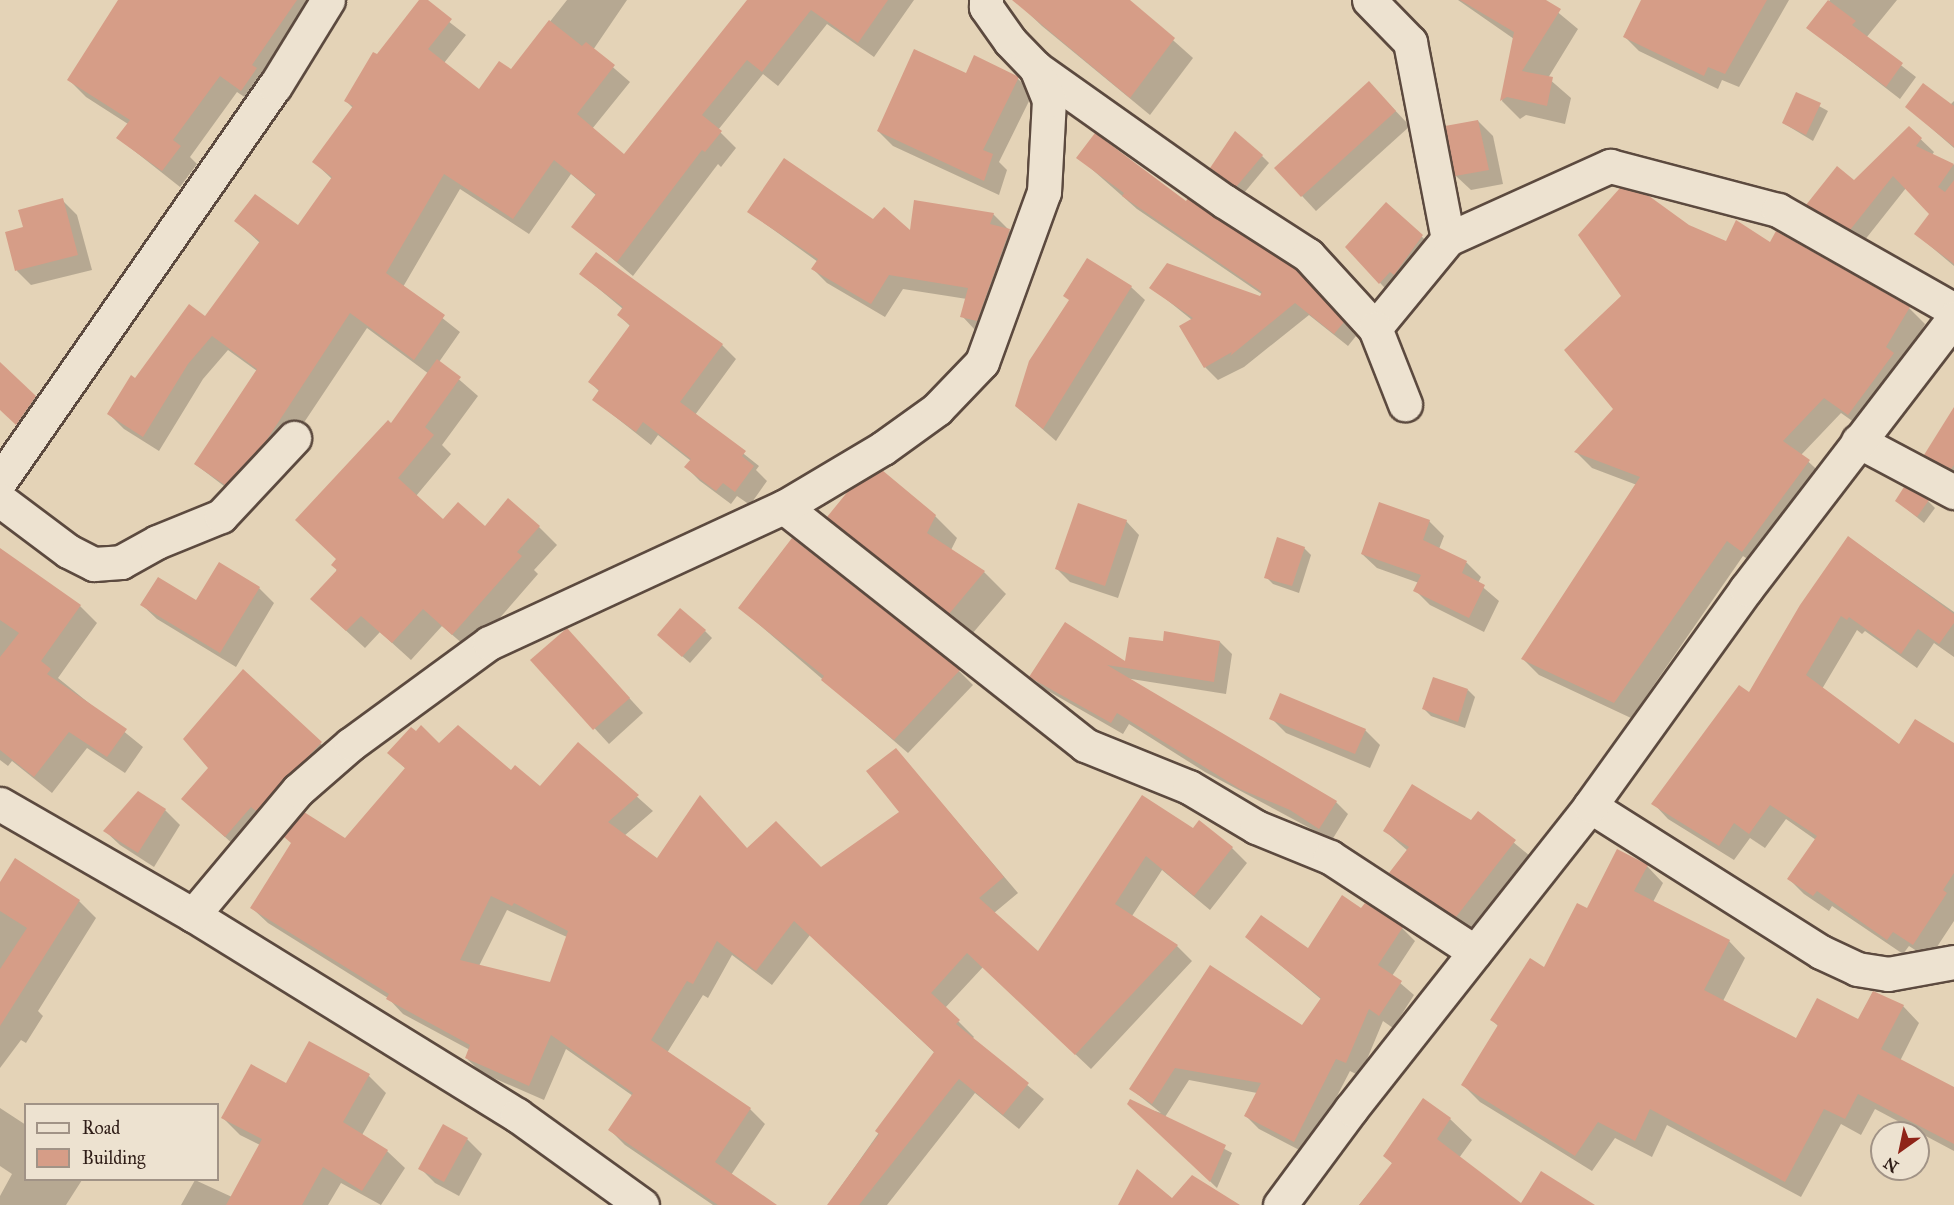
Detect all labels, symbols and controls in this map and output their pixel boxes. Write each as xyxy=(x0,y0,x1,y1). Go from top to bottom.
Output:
legend xyxy=(24,1103,219,1181)
text: Road xyxy=(82,1117,120,1139)
north arrow xyxy=(1870,1121,1930,1181)
text: Building xyxy=(82,1147,145,1169)
text: N xyxy=(1880,1153,1902,1177)

